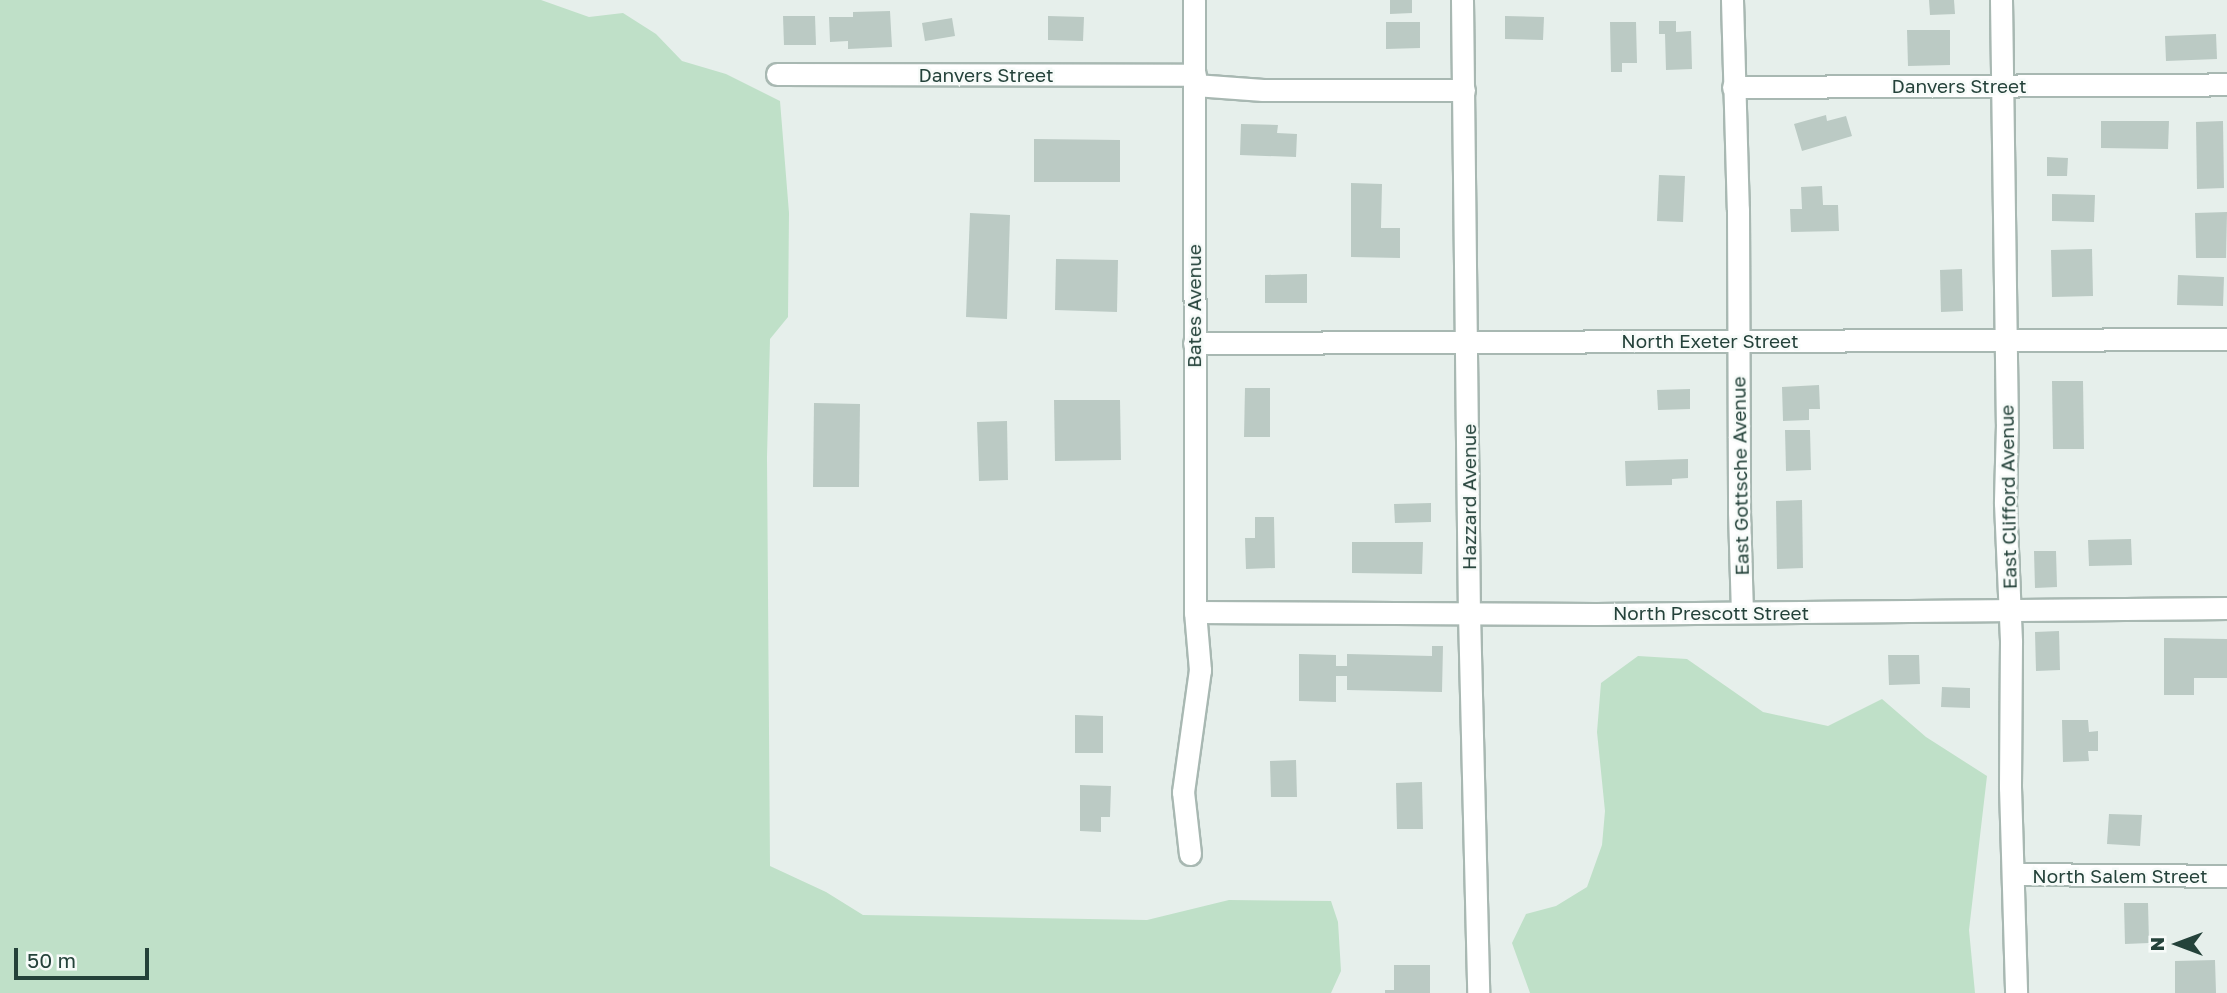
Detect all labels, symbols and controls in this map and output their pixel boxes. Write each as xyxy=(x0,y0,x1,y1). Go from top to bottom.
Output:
street label: Danvers Street xyxy=(918,64,1054,86)
street label: Danvers Street xyxy=(1891,75,2027,97)
street label: Bates Avenue xyxy=(1183,244,1205,368)
street label: North Exeter Street xyxy=(1621,330,1799,352)
street label: East Gottsche Avenue xyxy=(1727,376,1753,576)
street label: East Clifford Avenue xyxy=(1995,404,2021,590)
street label: Hazzard Avenue xyxy=(1458,424,1480,570)
street label: North Prescott Street xyxy=(1613,602,1809,624)
street label: North Salem Street xyxy=(2032,865,2208,887)
north arrow xyxy=(2143,909,2213,979)
scale bar xyxy=(18,934,152,978)
text: N xyxy=(2145,937,2168,951)
text: 50 m xyxy=(27,947,76,973)

